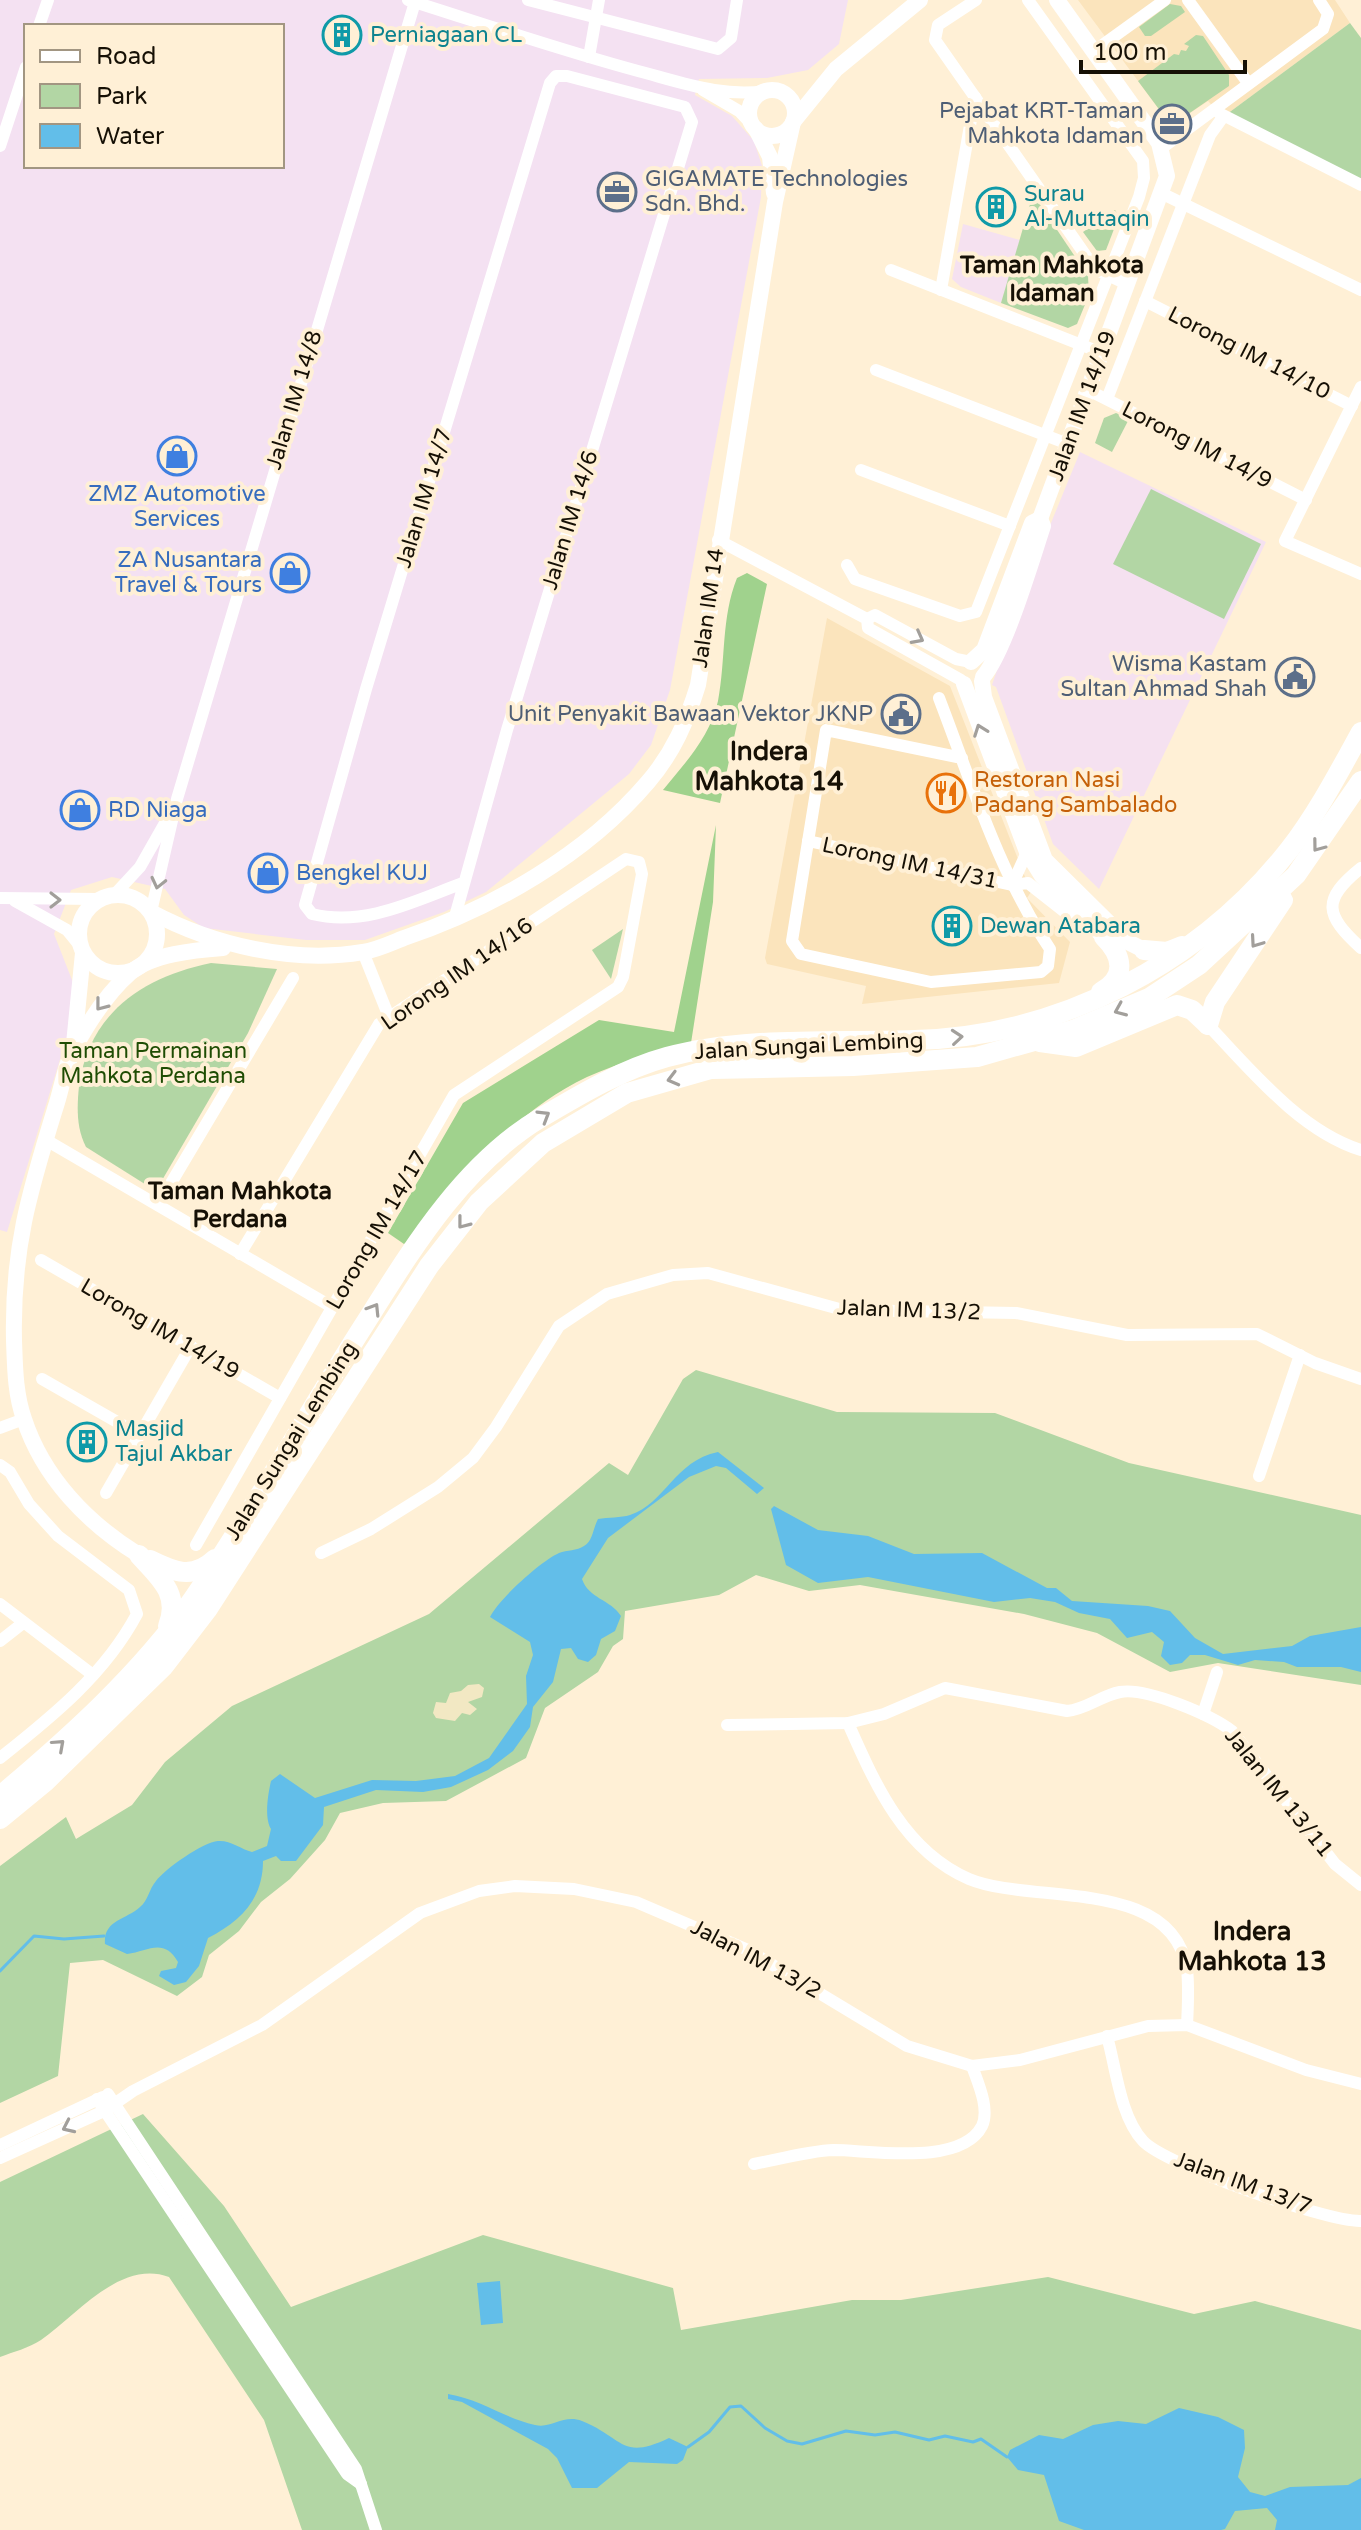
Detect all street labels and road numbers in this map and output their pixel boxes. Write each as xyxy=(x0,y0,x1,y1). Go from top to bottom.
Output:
street label: Lorong IM 14/10 xyxy=(1163,301,1335,405)
street label: Jalan IM 14/19 xyxy=(1043,327,1121,485)
street label: Jalan IM 14/8 xyxy=(261,328,327,472)
street label: Lorong IM 14/9 xyxy=(1118,396,1276,494)
street label: Jalan IM 14/7 xyxy=(390,425,458,571)
street label: Jalan IM 14/6 xyxy=(537,447,603,593)
street label: Jalan IM 14 xyxy=(687,546,729,669)
street label: Lorong IM 14/31 xyxy=(820,832,1000,894)
street label: Lorong IM 14/16 xyxy=(376,912,538,1036)
street label: Jalan Sungai Lembing xyxy=(694,1027,924,1065)
street label: Lorong IM 14/17 xyxy=(321,1146,433,1314)
street label: Lorong IM 14/19 xyxy=(76,1273,244,1385)
street label: Jalan IM 13/2 xyxy=(837,1294,981,1326)
street label: Jalan Sungai Lembing xyxy=(219,1337,363,1545)
street label: Jalan IM 13/11 xyxy=(1219,1723,1339,1863)
street label: Jalan IM 13/2 xyxy=(686,1914,826,2004)
street label: Jalan IM 13/7 xyxy=(1171,2146,1315,2220)

